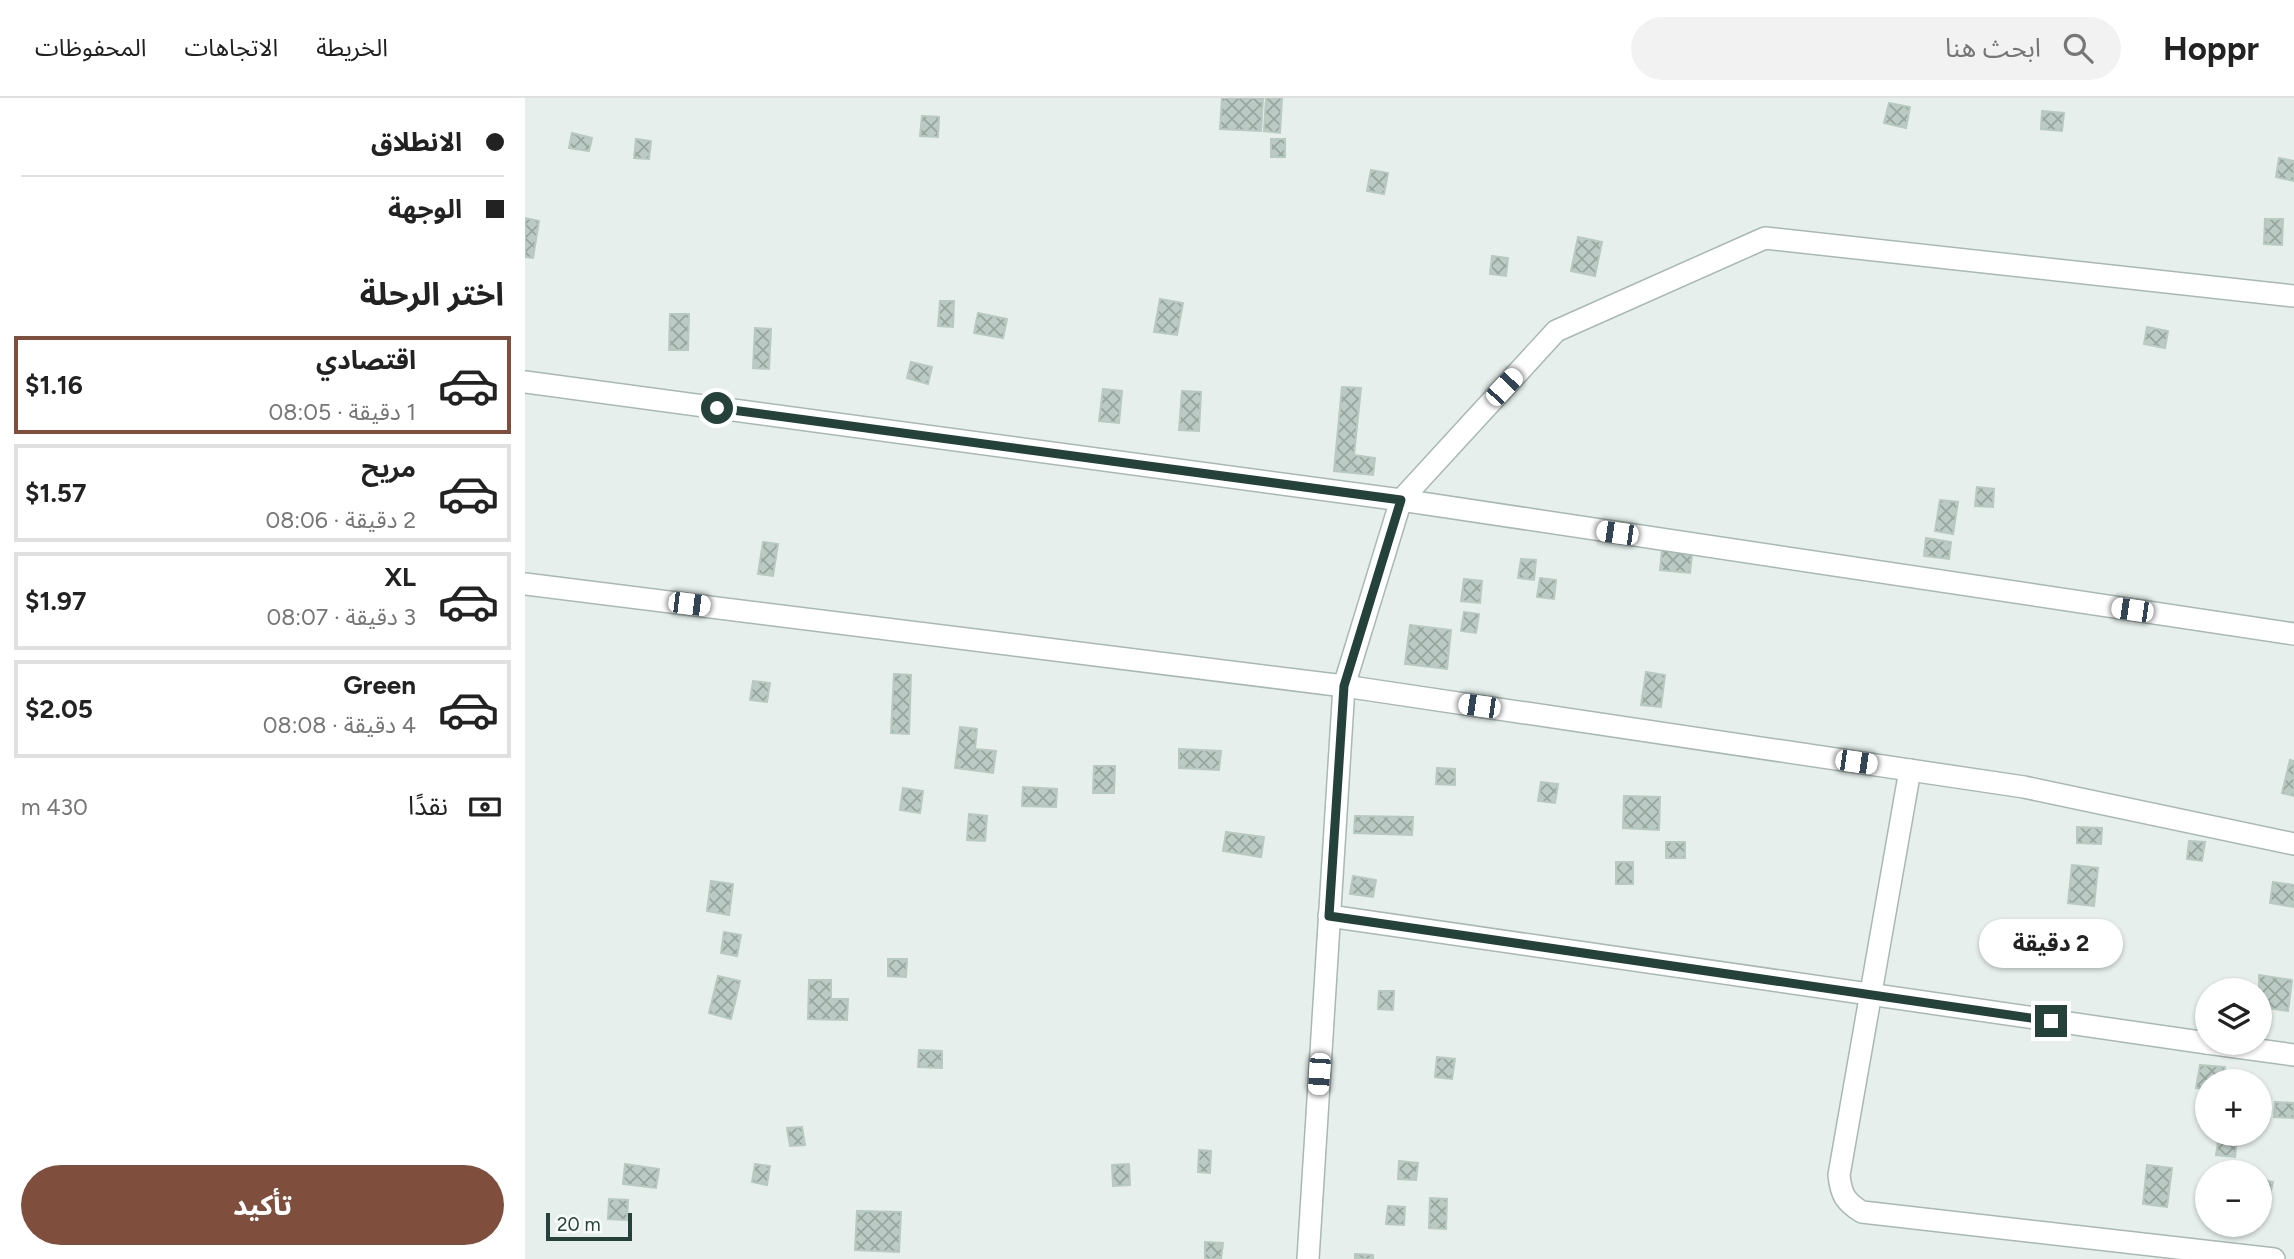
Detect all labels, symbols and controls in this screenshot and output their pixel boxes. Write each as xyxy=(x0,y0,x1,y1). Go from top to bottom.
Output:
search box xyxy=(1631,17,2121,80)
icon: search xyxy=(2059,29,2097,67)
text: Hoppr xyxy=(2163,29,2259,68)
text: ابحث هنا xyxy=(1945,32,2041,64)
text: المحفوظات xyxy=(35,33,146,62)
text: الاتجاهات xyxy=(184,33,278,62)
text: الخريطة xyxy=(316,33,388,62)
text: الانطلاق xyxy=(371,126,462,158)
text: الوجهة xyxy=(388,193,462,225)
text: اختر الرحلة xyxy=(360,275,504,313)
text: اقتصادي xyxy=(316,344,416,376)
icon: car xyxy=(437,354,500,417)
car xyxy=(1482,364,1527,410)
text: $1.16 xyxy=(25,369,83,401)
route start xyxy=(701,392,733,424)
text: 1 دقيقة · 08:05 xyxy=(269,398,416,426)
text: مريح xyxy=(361,452,416,484)
icon: car xyxy=(437,462,500,525)
text: $1.57 xyxy=(25,477,86,509)
text: 2 دقيقة · 08:06 xyxy=(265,506,416,534)
car xyxy=(1595,520,1640,546)
text: XL xyxy=(384,561,416,593)
icon: car xyxy=(437,570,500,633)
text: $1.97 xyxy=(25,585,86,617)
car xyxy=(667,591,712,617)
car xyxy=(2110,597,2155,623)
text: 3 دقيقة · 08:07 xyxy=(266,603,416,631)
text: Green xyxy=(343,669,416,701)
icon: car xyxy=(437,678,500,741)
text: $2.05 xyxy=(25,693,93,725)
car xyxy=(1457,693,1502,719)
text: 4 دقيقة · 08:08 xyxy=(263,711,416,739)
car xyxy=(1834,749,1879,775)
icon: cash xyxy=(466,788,504,826)
text: نقدًا xyxy=(408,790,448,822)
text: 430 m xyxy=(21,793,88,821)
callout: 2 دقيقة xyxy=(1979,920,2123,968)
text: 2 دقيقة xyxy=(2013,929,2089,957)
map controls xyxy=(2195,978,2272,1237)
button: layers xyxy=(2195,978,2272,1055)
route end xyxy=(2035,1005,2067,1037)
car xyxy=(1308,1052,1331,1096)
button: + xyxy=(2195,1069,2272,1146)
button: − xyxy=(2195,1160,2272,1237)
button: تأكيد xyxy=(21,1165,504,1245)
scale bar xyxy=(546,1210,632,1242)
text: 20 m xyxy=(557,1213,601,1236)

